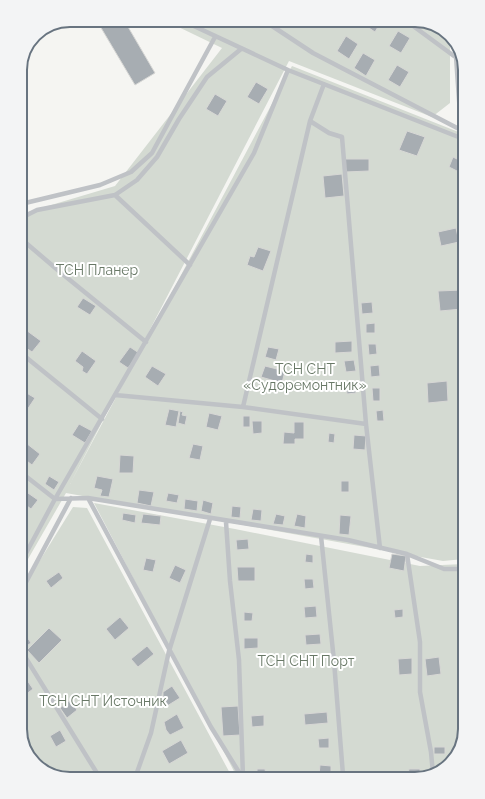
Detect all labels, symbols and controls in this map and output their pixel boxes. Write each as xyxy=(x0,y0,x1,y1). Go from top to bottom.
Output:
park label: ТСН Планер xyxy=(56,262,139,278)
park label: ТСН СНТ «Судоремонтник» xyxy=(243,361,367,393)
park label: ТСН СНТ Порт xyxy=(258,653,355,669)
park label: ТСН СНТ Источник xyxy=(39,693,167,709)

